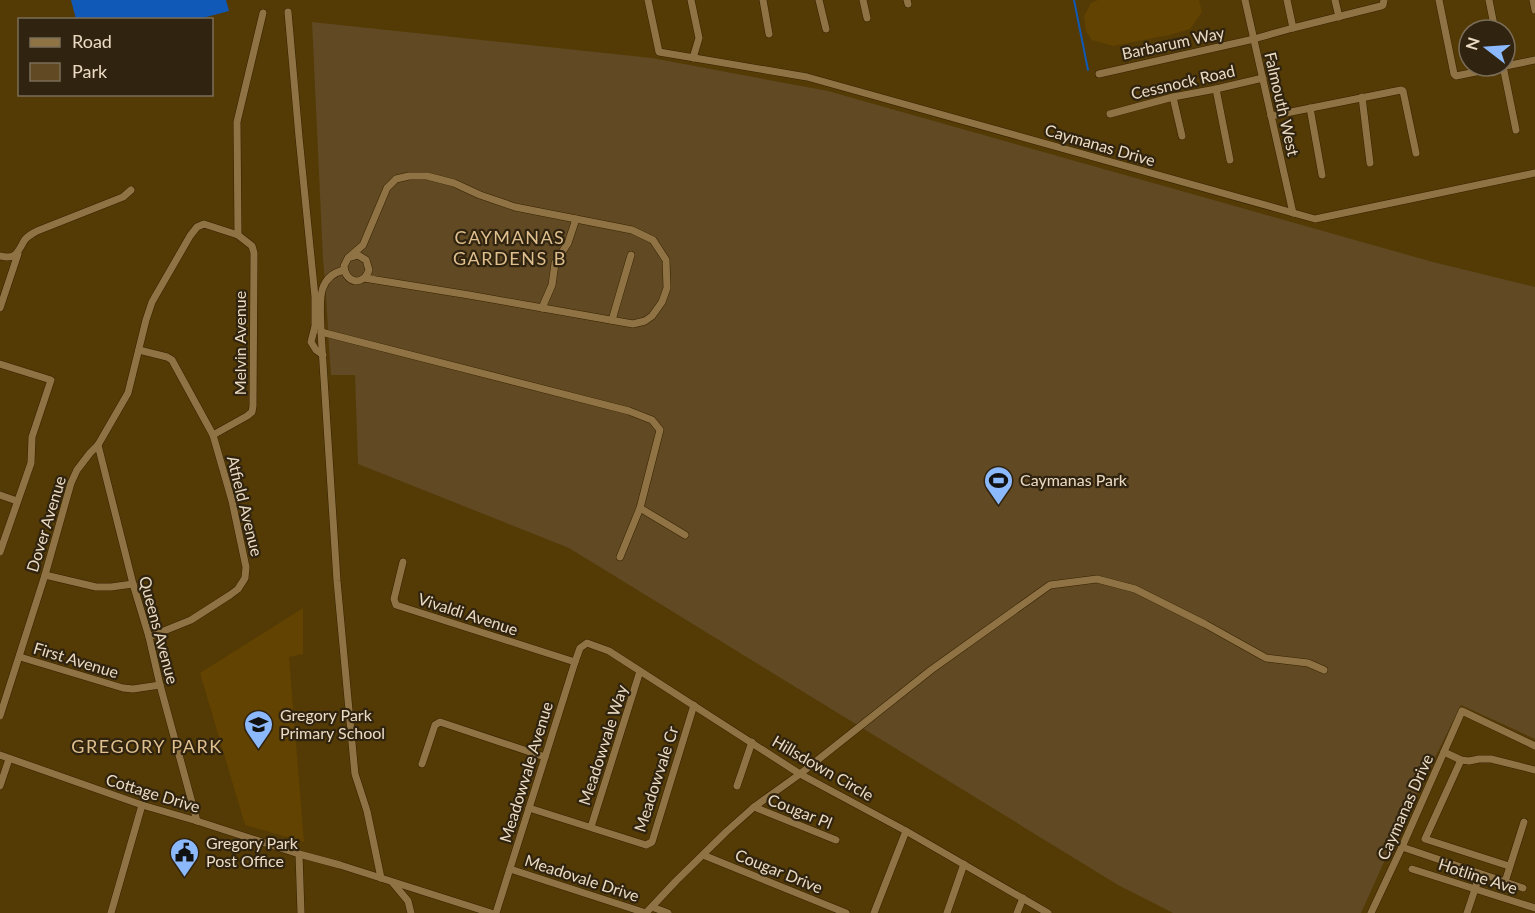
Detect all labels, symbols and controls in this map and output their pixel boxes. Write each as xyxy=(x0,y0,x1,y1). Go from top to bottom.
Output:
legend xyxy=(18,18,213,96)
north arrow xyxy=(1457,18,1517,78)
street label: Barbarum Way xyxy=(1120,22,1227,63)
text: Road xyxy=(72,30,112,52)
text: N xyxy=(1461,35,1483,52)
street label: Falmouth West xyxy=(1261,50,1304,158)
text: Park xyxy=(72,60,108,82)
street label: Cessnock Road xyxy=(1129,60,1237,103)
street label: Caymanas Drive xyxy=(1043,120,1157,169)
district label: CAYMANAS GARDENS B xyxy=(453,226,567,269)
street label: Melvin Avenue xyxy=(230,291,249,395)
street label: Atfield Avenue xyxy=(224,454,267,558)
sports icon: Caymanas Park xyxy=(983,464,1015,506)
place label: Caymanas Park xyxy=(1020,470,1128,489)
street label: Dover Avenue xyxy=(22,474,69,574)
street label: Queens Avenue xyxy=(136,574,183,686)
street label: Vivaldi Avenue xyxy=(416,588,520,639)
street label: First Avenue xyxy=(31,638,121,681)
street label: Meadowvale Way xyxy=(574,682,631,807)
street label: Meadowvale Avenue xyxy=(495,699,556,845)
place label: Gregory Park Primary School xyxy=(280,705,385,742)
school or university icon: Gregory Park Primary School xyxy=(243,708,275,750)
street label: Meadowvale Cr xyxy=(629,723,682,834)
street label: Hillsdown Circle xyxy=(769,731,877,804)
district label: GREGORY PARK xyxy=(71,735,223,757)
street label: Caymanas Drive xyxy=(1373,751,1436,863)
street label: Cottage Drive xyxy=(104,769,202,816)
street label: Cougar Pl xyxy=(765,789,835,832)
place label: Gregory Park Post Office xyxy=(206,833,299,870)
public building icon: Gregory Park Post Office xyxy=(169,836,201,878)
street label: Cougar Drive xyxy=(733,844,826,897)
street label: Meadovale Drive xyxy=(522,850,642,905)
street label: Hotline Ave xyxy=(1436,854,1520,897)

